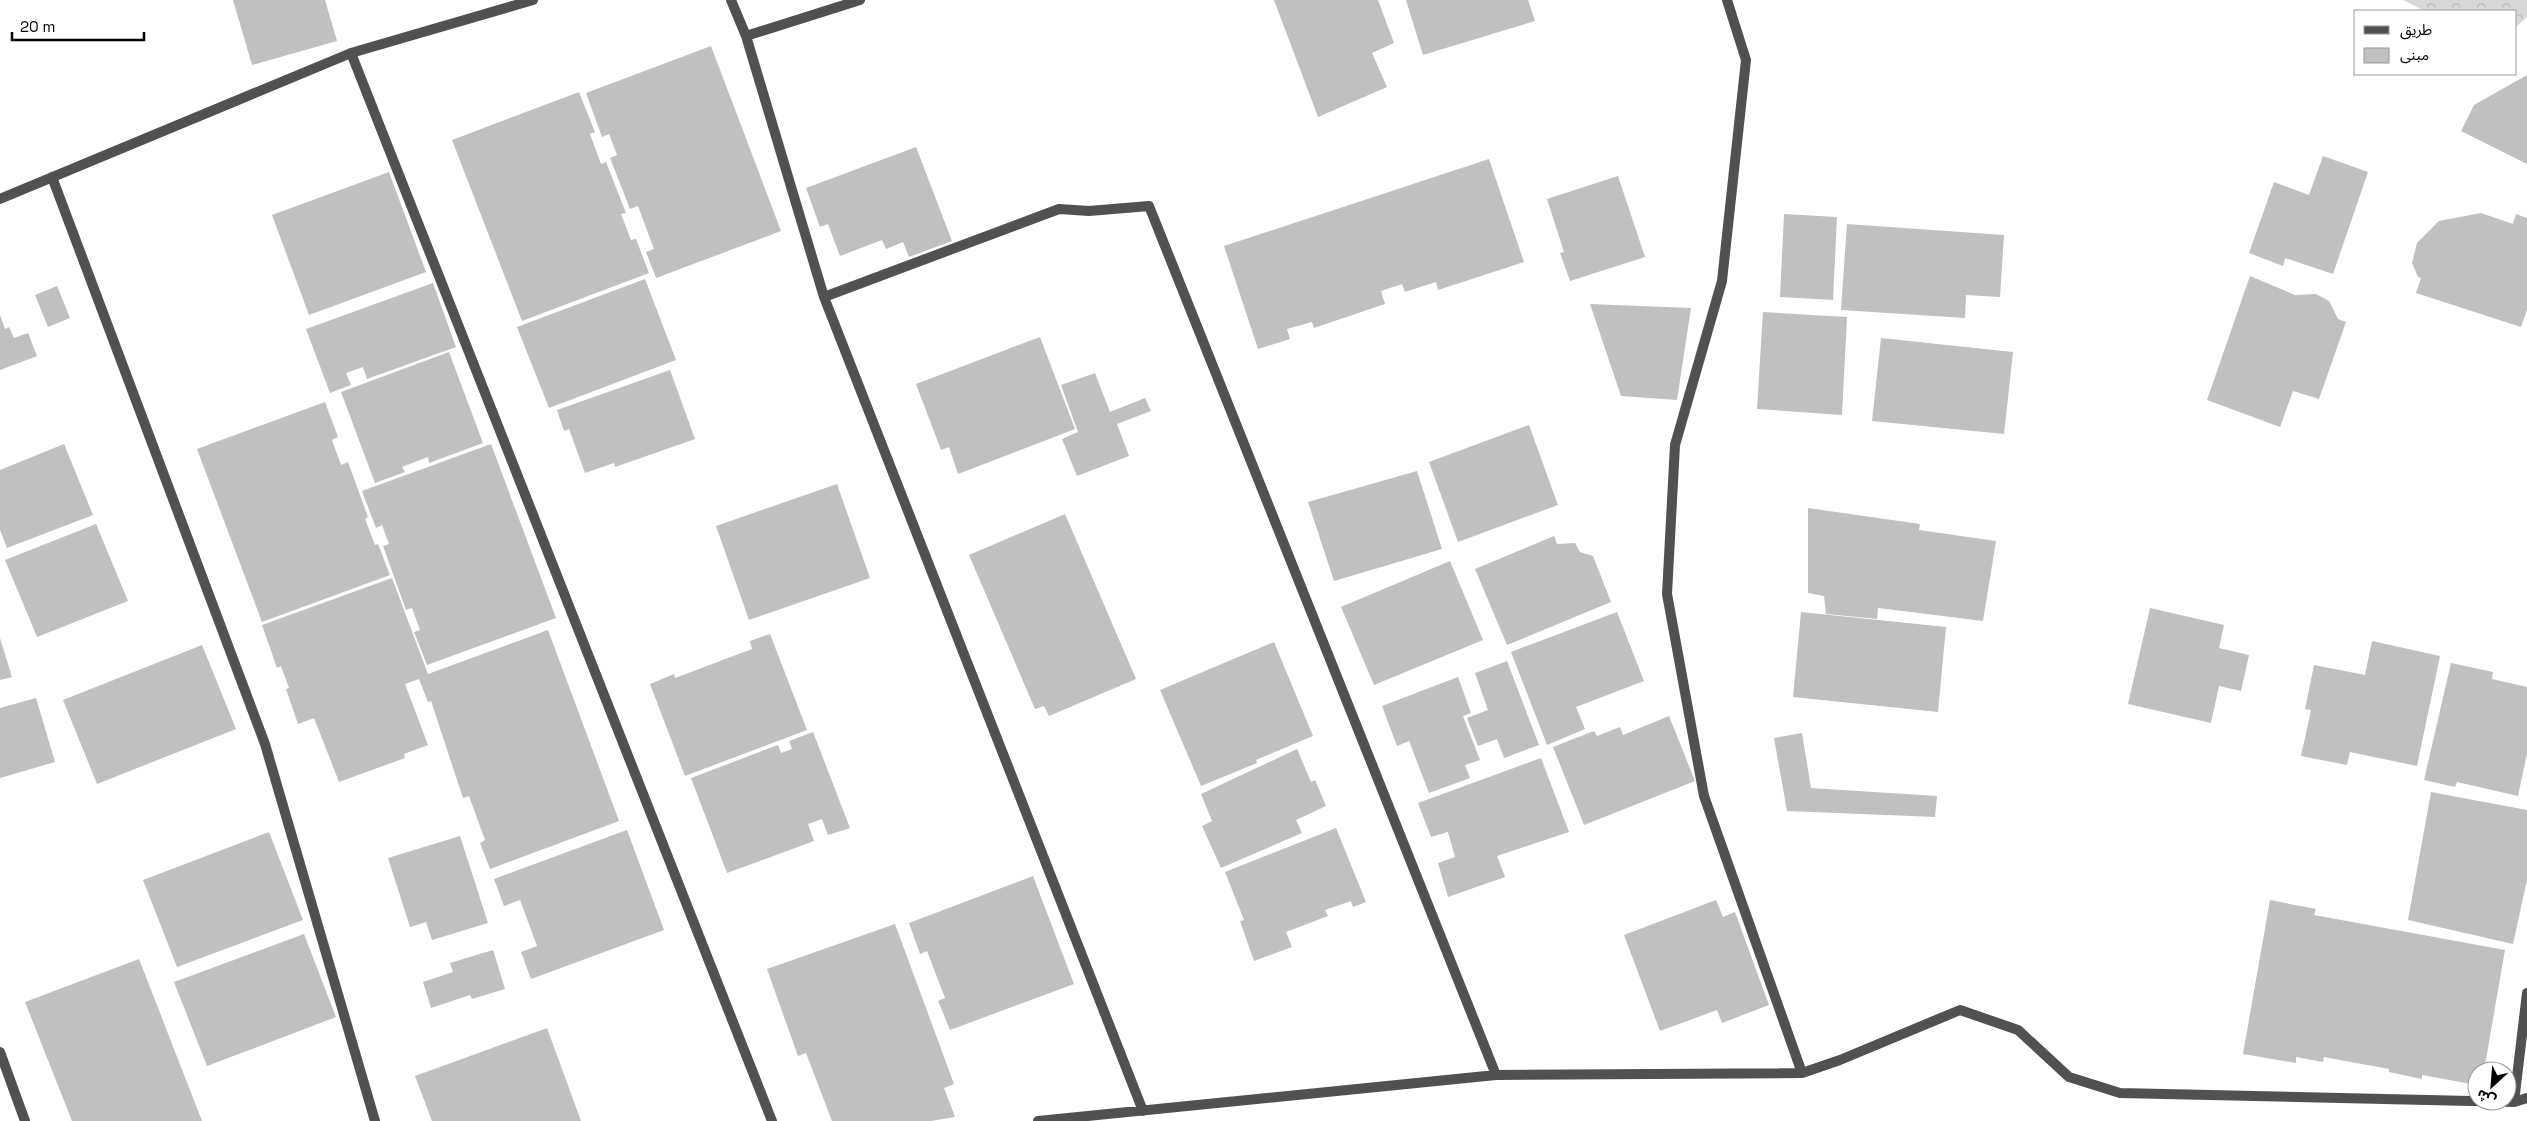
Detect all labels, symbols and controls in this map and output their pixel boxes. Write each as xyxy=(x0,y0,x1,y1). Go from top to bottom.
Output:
scale bar xyxy=(12,10,145,42)
legend xyxy=(2354,10,2517,75)
text: 20 m xyxy=(20,17,55,36)
text: طريق xyxy=(2400,20,2432,40)
text: مبنى xyxy=(2400,45,2429,64)
north arrow xyxy=(2467,1061,2517,1111)
text: ش xyxy=(2474,1085,2499,1110)

